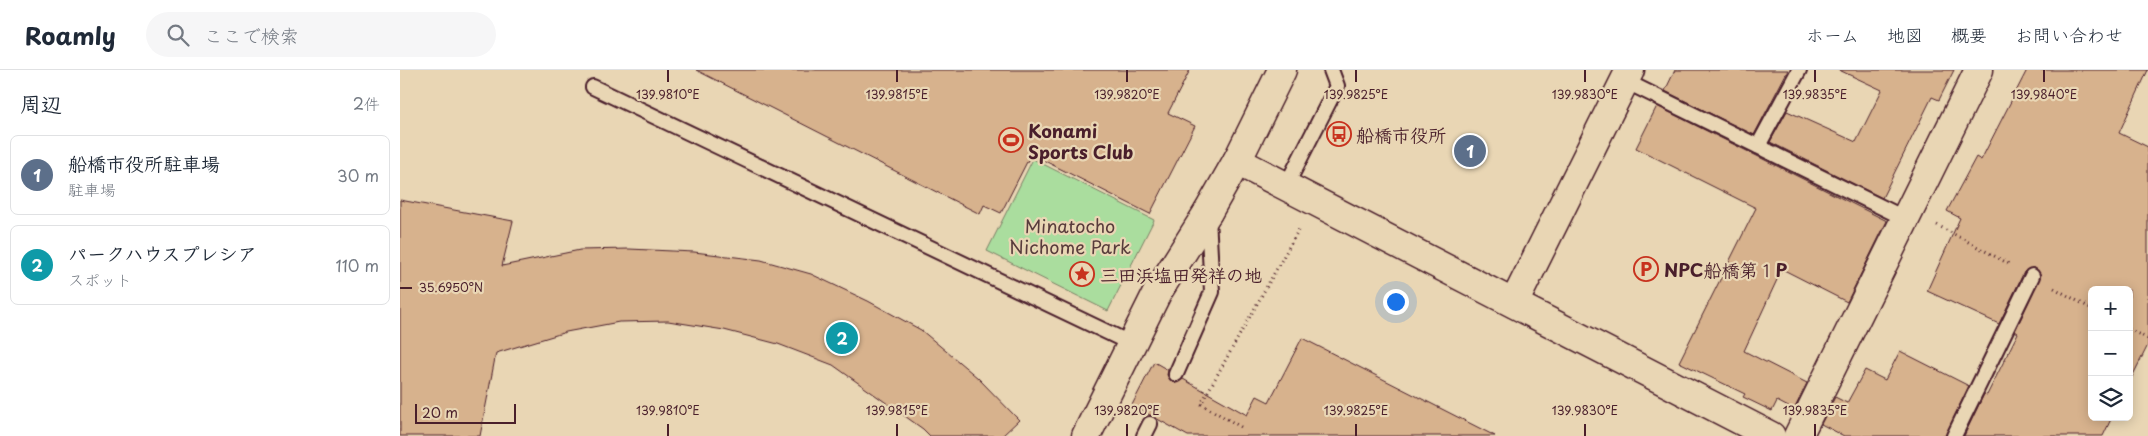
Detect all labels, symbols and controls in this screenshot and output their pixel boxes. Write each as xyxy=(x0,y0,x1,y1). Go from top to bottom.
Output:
search box xyxy=(146,12,496,57)
text: Roamly xyxy=(25,17,116,53)
icon: search xyxy=(164,21,192,49)
text: ここで検索 xyxy=(204,21,299,49)
text: ホーム xyxy=(1806,21,1859,48)
text: 地図 xyxy=(1887,21,1923,48)
text: 概要 xyxy=(1951,21,1987,48)
text: お問い合わせ xyxy=(2015,21,2123,48)
text: 139.9810°E xyxy=(636,85,700,103)
text: 139.9815°E xyxy=(866,85,928,103)
text: 139.9820°E xyxy=(1094,85,1160,103)
text: 139.9825°E xyxy=(1324,85,1388,103)
text: 139.9830°E xyxy=(1552,85,1618,103)
text: 139.9835°E xyxy=(1783,85,1847,103)
text: 139.9840°E xyxy=(2011,85,2077,103)
text: 周辺 xyxy=(20,87,62,119)
text: 2件 xyxy=(353,91,380,115)
place label: Konami Sports Club xyxy=(1028,117,1133,165)
bus stop icon: 船橋市役所 xyxy=(1326,121,1352,147)
place label: 船橋市役所 xyxy=(1356,121,1446,148)
sports icon: Konami Sports Club xyxy=(998,127,1024,153)
pin: 1 xyxy=(1454,132,1486,170)
text: 船橋市役所駐車場 xyxy=(68,149,220,177)
text: 1 xyxy=(33,163,41,187)
text: 30 m xyxy=(337,163,379,187)
text: 駐車場 xyxy=(68,177,116,201)
park label: Minatocho Nichome Park xyxy=(1009,212,1131,260)
text: パークハウスプレシア xyxy=(68,239,257,267)
text: 2 xyxy=(31,253,43,277)
text: 110 m xyxy=(336,253,379,277)
parking icon: NPC船橋第１P xyxy=(1633,256,1659,282)
place label: NPC船橋第１P xyxy=(1664,256,1787,283)
place icon: 三田浜塩田発祥の地 xyxy=(1069,261,1095,287)
place label: 三田浜塩田発祥の地 xyxy=(1100,261,1262,288)
text: スポット xyxy=(68,267,132,291)
text: 35.6950°N xyxy=(419,278,483,296)
map controls xyxy=(2088,286,2133,421)
button: + xyxy=(2088,286,2133,331)
your location xyxy=(1383,289,1409,315)
pin: 2 xyxy=(826,319,858,357)
button: − xyxy=(2088,331,2133,376)
button: layers xyxy=(2088,376,2133,421)
scale bar xyxy=(415,401,516,424)
text: 139.9810°E xyxy=(636,401,700,419)
text: 139.9815°E xyxy=(866,401,928,419)
text: 139.9820°E xyxy=(1094,401,1160,419)
text: 139.9825°E xyxy=(1324,401,1388,419)
text: 139.9830°E xyxy=(1552,401,1618,419)
text: 139.9835°E xyxy=(1783,401,1847,419)
text: 20 m xyxy=(422,402,458,423)

